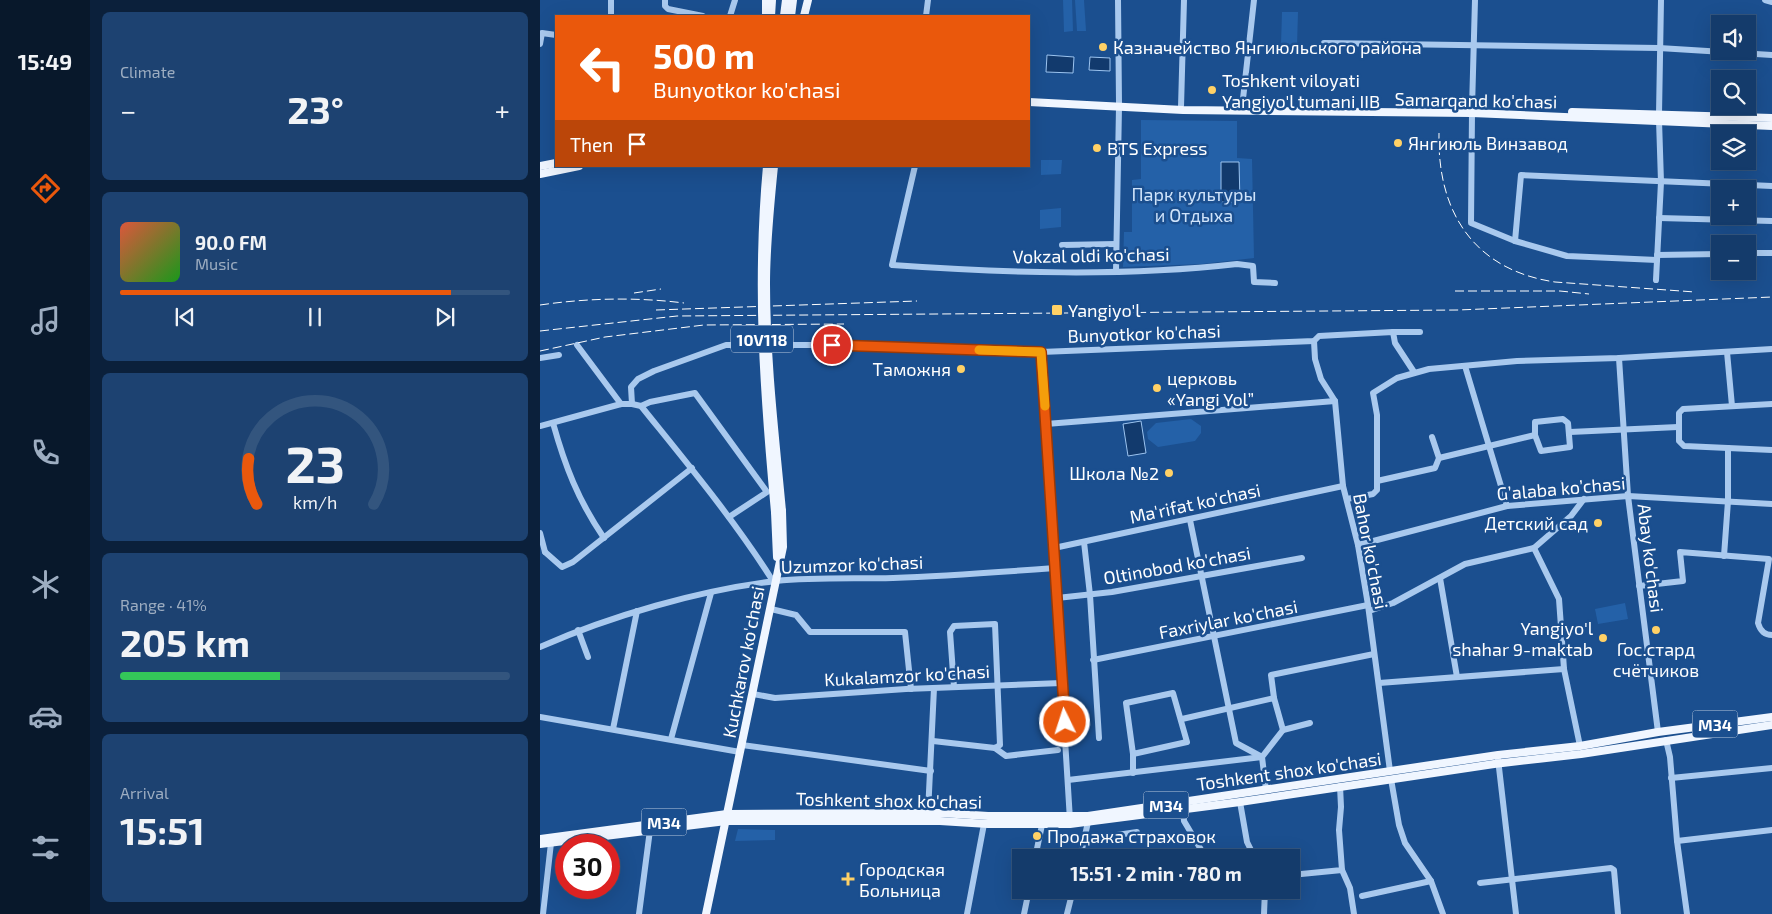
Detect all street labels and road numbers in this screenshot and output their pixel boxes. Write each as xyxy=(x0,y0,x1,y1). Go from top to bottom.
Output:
street label: Samarqand ko'chasi xyxy=(1395,88,1557,112)
street label: Vokzal oldi ko'chasi xyxy=(1012,243,1170,267)
street label: Bunyotkor ko'chasi xyxy=(1067,319,1221,347)
road number: 10V118 xyxy=(731,326,793,352)
street label: G’alaba ko’chasi xyxy=(1496,471,1626,505)
street label: Ma'rifat ko'chasi xyxy=(1127,478,1263,528)
street label: Bahor ko'chasi xyxy=(1349,491,1393,611)
street label: Abay ko'chasi xyxy=(1633,502,1669,614)
street label: Oltinobod ko'chasi xyxy=(1102,541,1252,589)
street label: Uzumzor ko'chasi xyxy=(780,551,924,577)
street label: Kuchkarov ko'chasi xyxy=(717,584,769,740)
street label: Faxriylar ko'chasi xyxy=(1157,595,1299,643)
street label: Kukalamzor ko'chasi xyxy=(823,660,991,690)
road number: M34 xyxy=(1692,711,1738,738)
street label: Toshkent shox ko'chasi xyxy=(1195,747,1383,795)
street label: Toshkent shox ko'chasi xyxy=(796,787,982,813)
road number: M34 xyxy=(1144,792,1188,818)
road number: M34 xyxy=(642,809,686,836)

